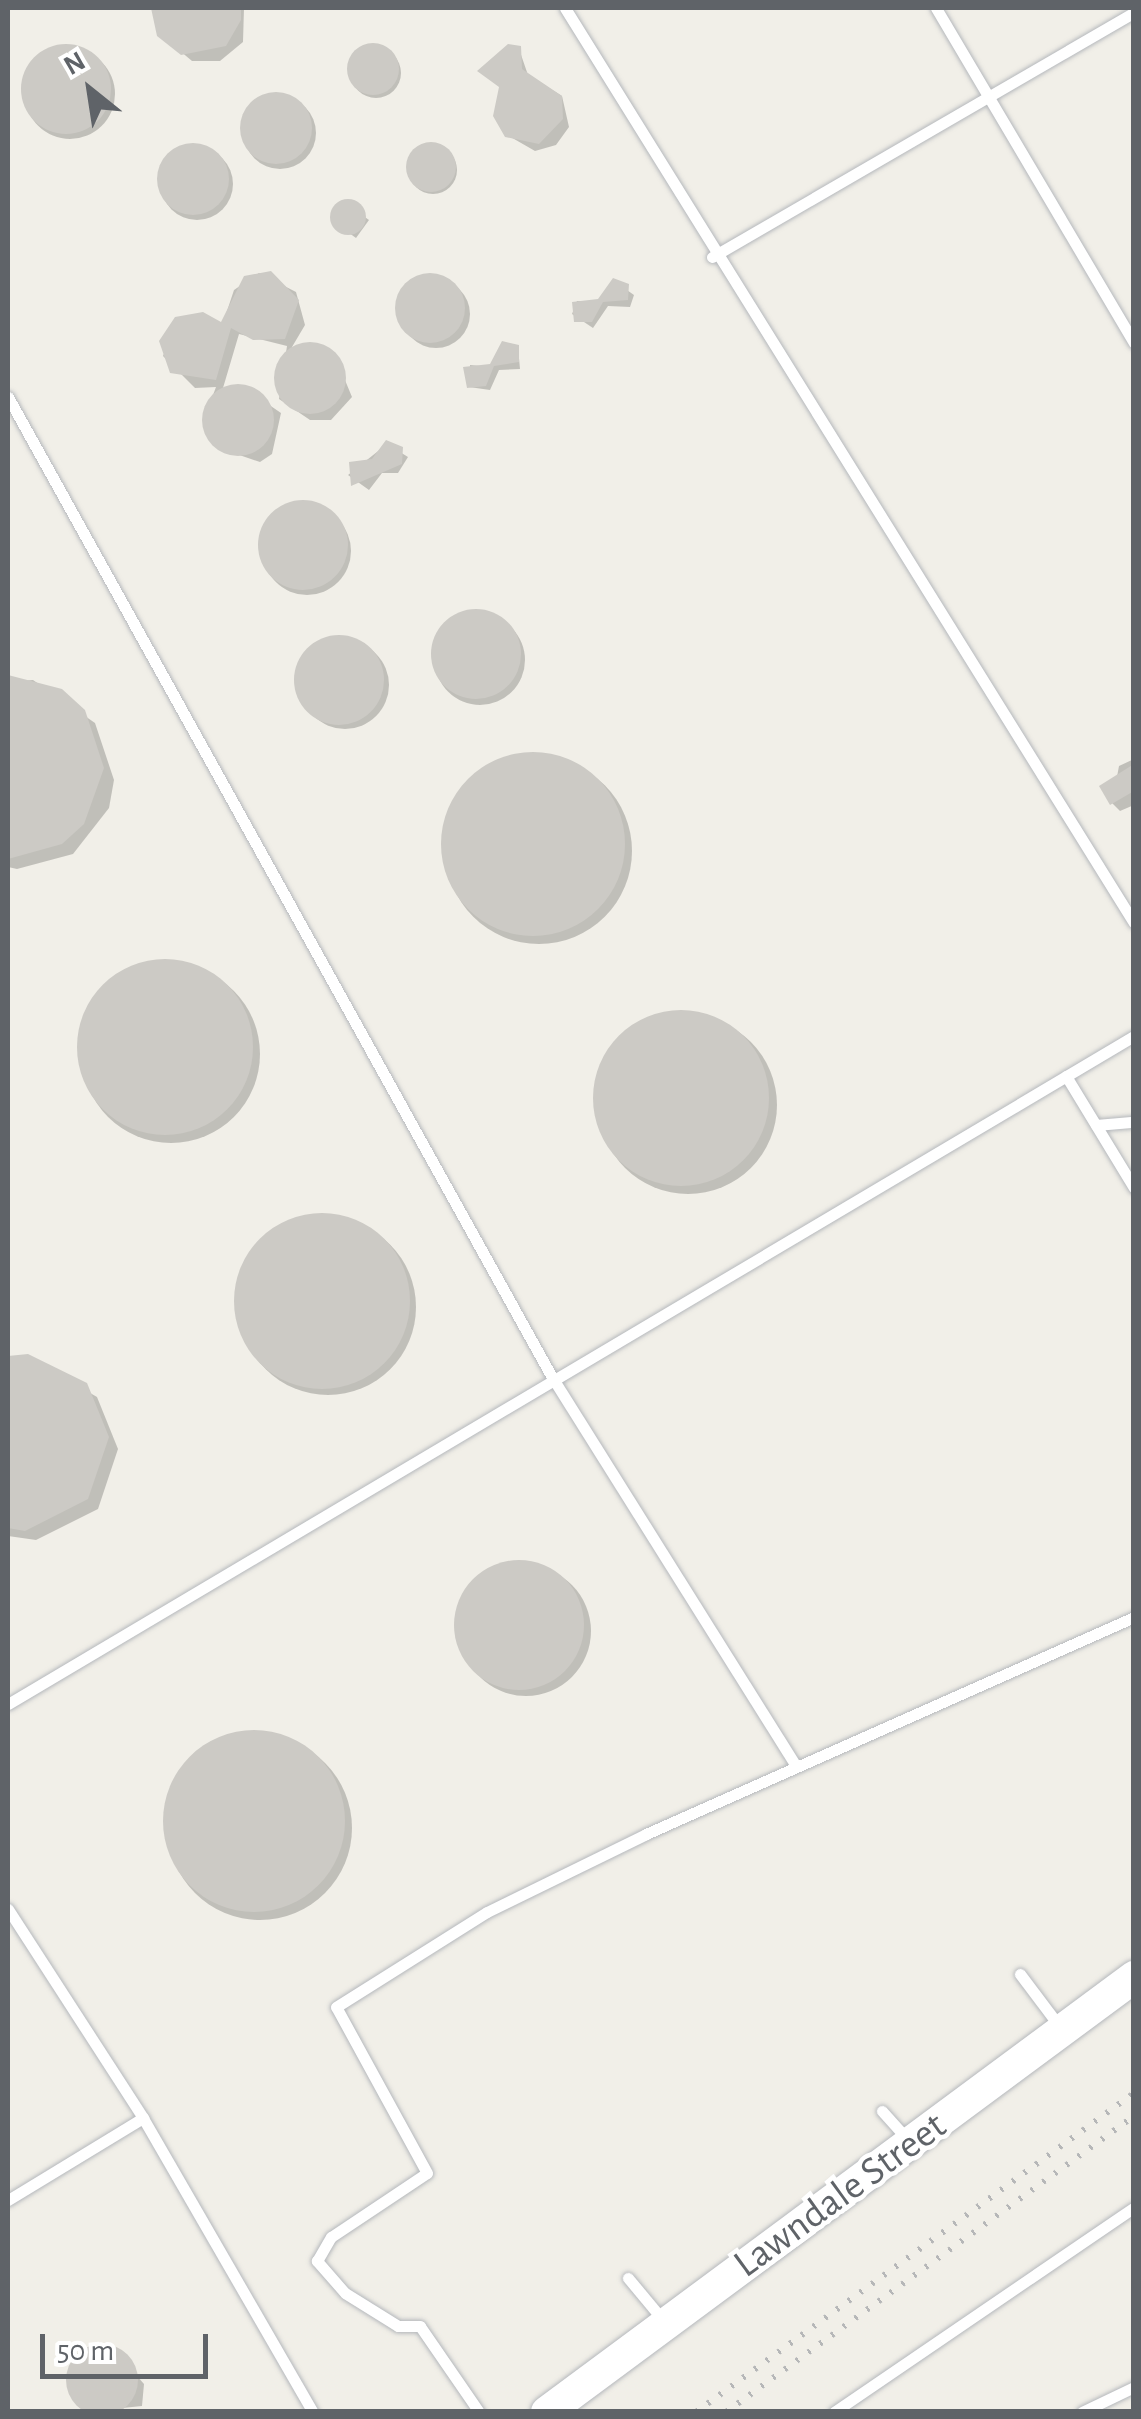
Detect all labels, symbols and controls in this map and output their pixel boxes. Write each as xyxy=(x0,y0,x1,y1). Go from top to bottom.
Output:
north arrow xyxy=(40,40,140,140)
text: N xyxy=(60,47,90,81)
street label: Lawndale Street xyxy=(725,2102,955,2288)
scale bar xyxy=(45,2314,212,2376)
text: 50 m xyxy=(57,2336,114,2366)

